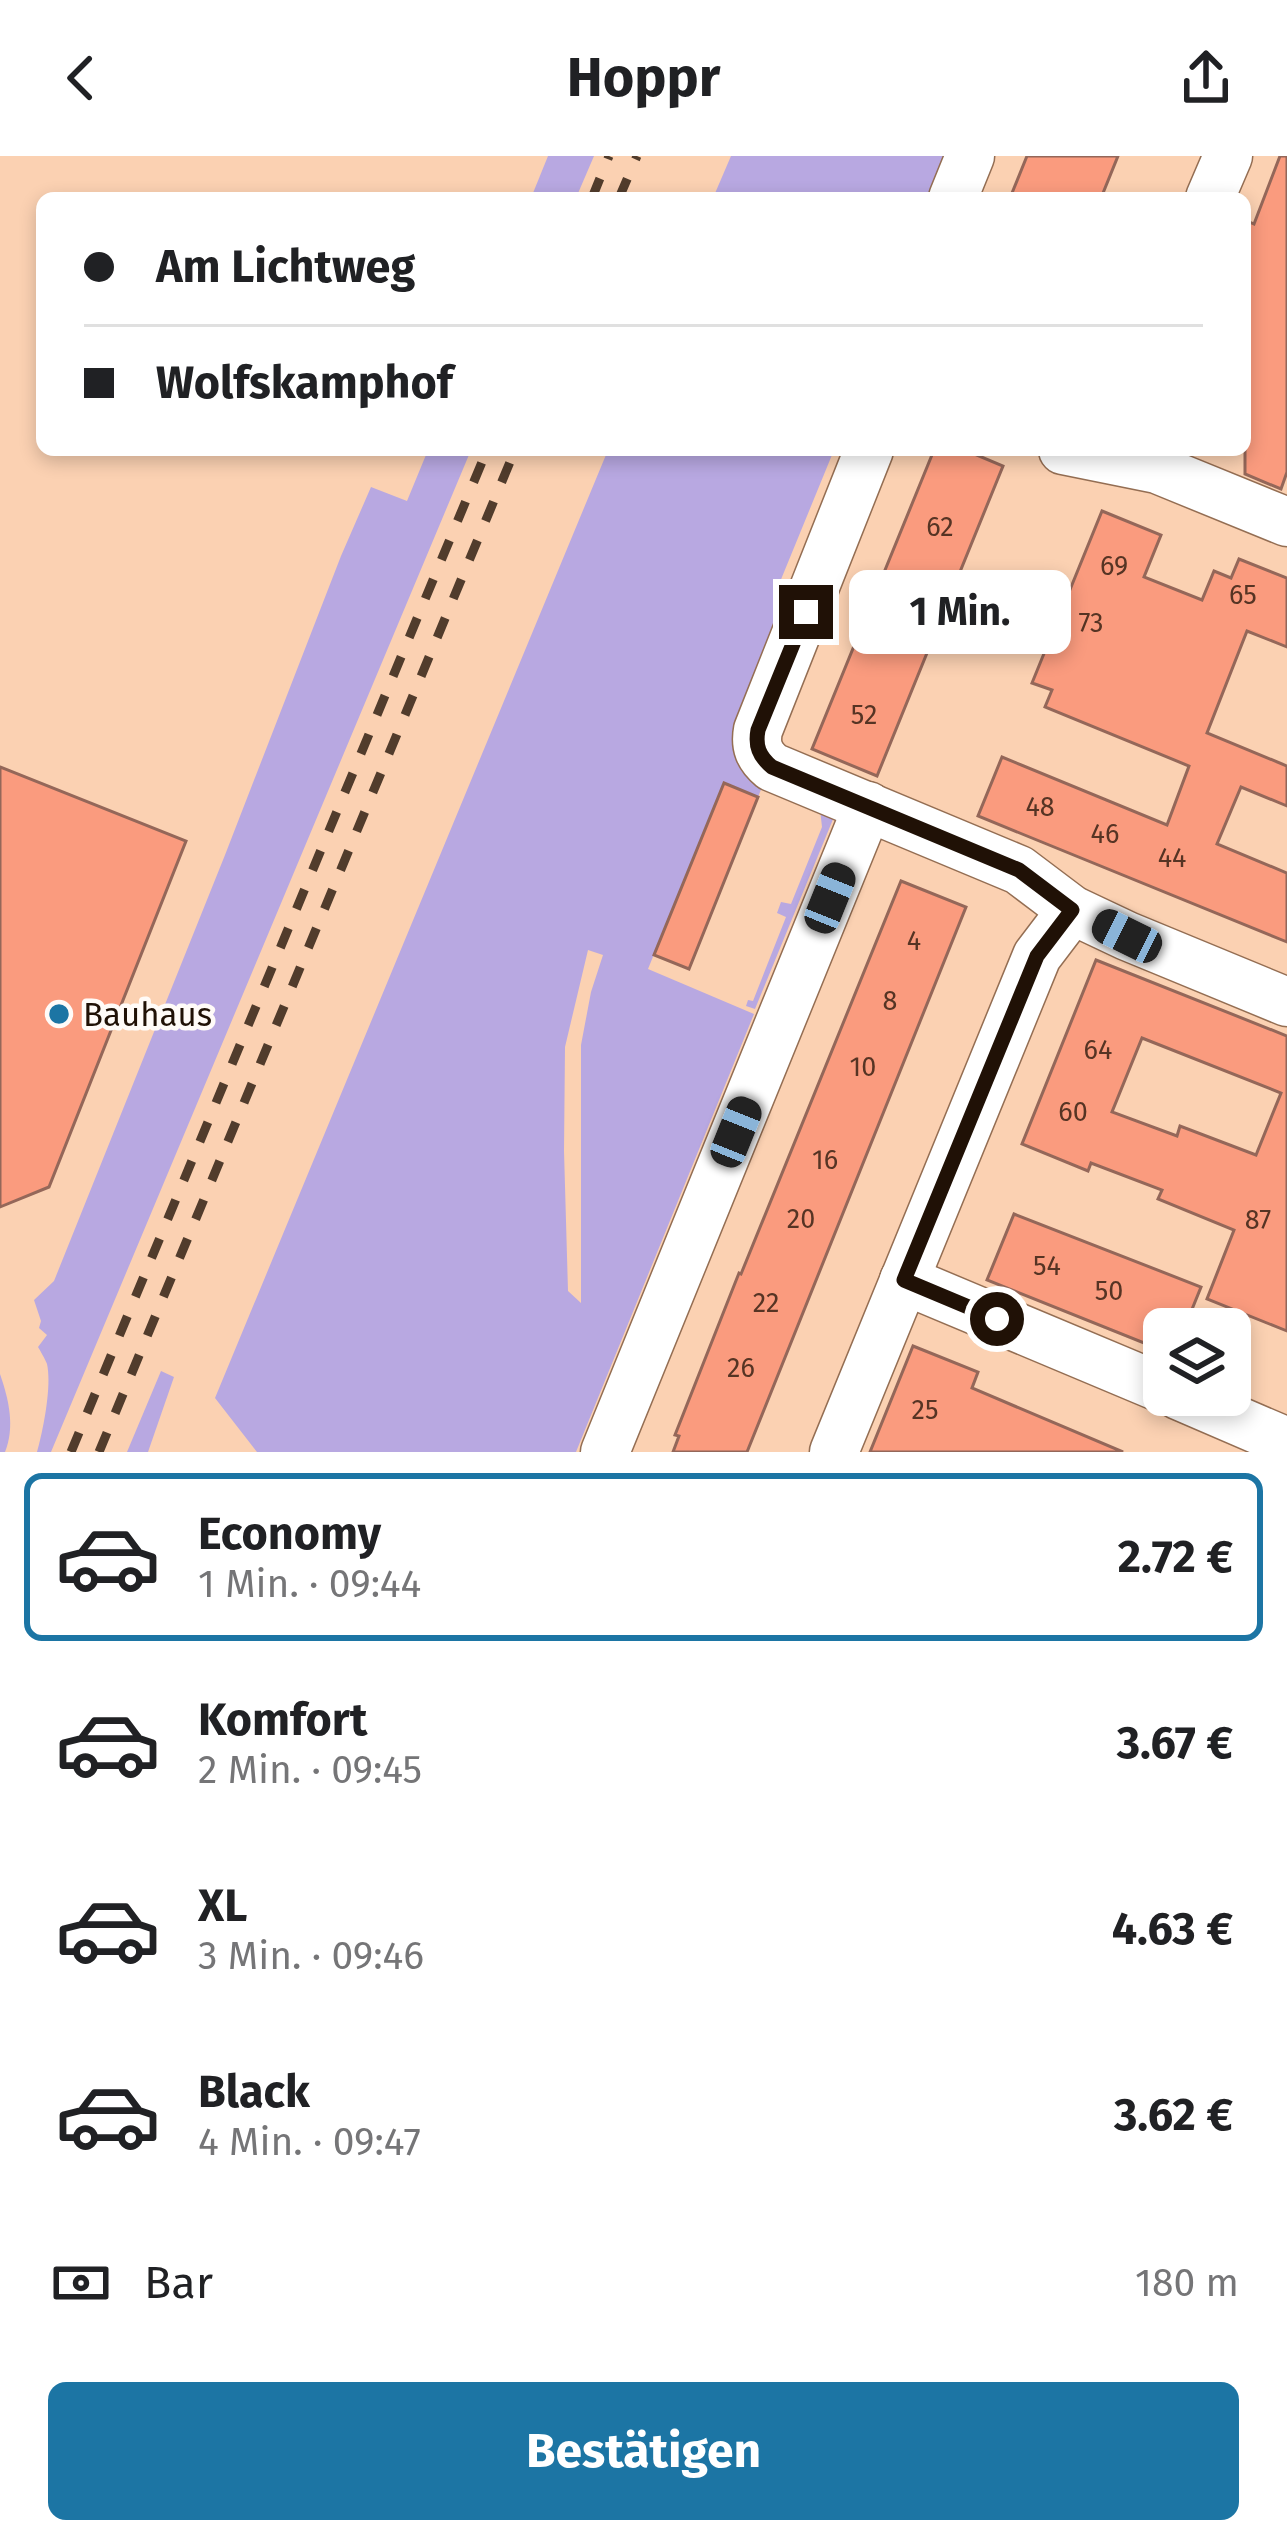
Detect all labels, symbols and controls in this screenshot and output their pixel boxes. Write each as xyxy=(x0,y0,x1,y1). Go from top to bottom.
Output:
icon: back xyxy=(48,45,114,111)
icon: share xyxy=(1173,45,1239,111)
text: Hoppr xyxy=(567,46,720,110)
text: Am Lichtweg xyxy=(156,240,415,294)
text: Wolfskamphof xyxy=(156,356,453,410)
house number: 62 xyxy=(926,511,954,543)
house number: 69 xyxy=(1100,550,1128,582)
callout: 1 Min. xyxy=(848,570,1070,654)
house number: 65 xyxy=(1229,579,1257,611)
route end xyxy=(779,585,833,639)
text: 1 Min. xyxy=(910,589,1010,635)
house number: 73 xyxy=(1078,607,1104,639)
house number: 52 xyxy=(851,699,877,731)
house number: 48 xyxy=(1025,791,1055,823)
house number: 46 xyxy=(1091,818,1119,850)
house number: 44 xyxy=(1158,842,1186,874)
car xyxy=(800,858,860,938)
car xyxy=(1087,904,1167,968)
house number: 4 xyxy=(907,925,921,957)
house number: 8 xyxy=(883,985,897,1017)
place label: Bauhaus xyxy=(83,995,212,1035)
marker: Bauhaus xyxy=(46,1001,72,1027)
house number: 64 xyxy=(1084,1034,1112,1066)
house number: 10 xyxy=(850,1051,876,1083)
car xyxy=(706,1092,766,1172)
house number: 60 xyxy=(1058,1096,1088,1128)
house number: 16 xyxy=(812,1144,838,1176)
house number: 20 xyxy=(787,1203,815,1235)
house number: 87 xyxy=(1245,1204,1271,1236)
house number: 54 xyxy=(1033,1250,1061,1282)
house number: 50 xyxy=(1095,1275,1123,1307)
house number: 22 xyxy=(753,1287,779,1319)
route start xyxy=(970,1292,1024,1346)
map controls xyxy=(1143,1308,1251,1416)
button: layers xyxy=(1143,1308,1251,1416)
house number: 26 xyxy=(727,1352,755,1384)
house number: 25 xyxy=(912,1394,938,1426)
icon: car xyxy=(54,1503,162,1611)
text: Economy xyxy=(198,1507,381,1561)
text: 2.72 € xyxy=(1118,1530,1233,1584)
text: 1 Min. · 09:44 xyxy=(198,1561,421,1607)
icon: car xyxy=(54,1689,162,1797)
text: Komfort xyxy=(198,1693,367,1747)
text: 3.67 € xyxy=(1117,1716,1233,1770)
text: 2 Min. · 09:45 xyxy=(198,1747,422,1793)
icon: car xyxy=(54,1875,162,1983)
text: XL xyxy=(198,1879,247,1933)
text: 4.63 € xyxy=(1112,1902,1233,1956)
text: 3 Min. · 09:46 xyxy=(198,1933,424,1979)
icon: car xyxy=(54,2061,162,2169)
text: Black xyxy=(198,2065,310,2119)
text: 3.62 € xyxy=(1114,2088,1233,2142)
text: 4 Min. · 09:47 xyxy=(198,2119,421,2165)
icon: cash xyxy=(48,2250,114,2316)
text: Bar xyxy=(144,2256,213,2310)
text: 180 m xyxy=(1135,2260,1239,2306)
button: Bestätigen xyxy=(48,2382,1239,2520)

